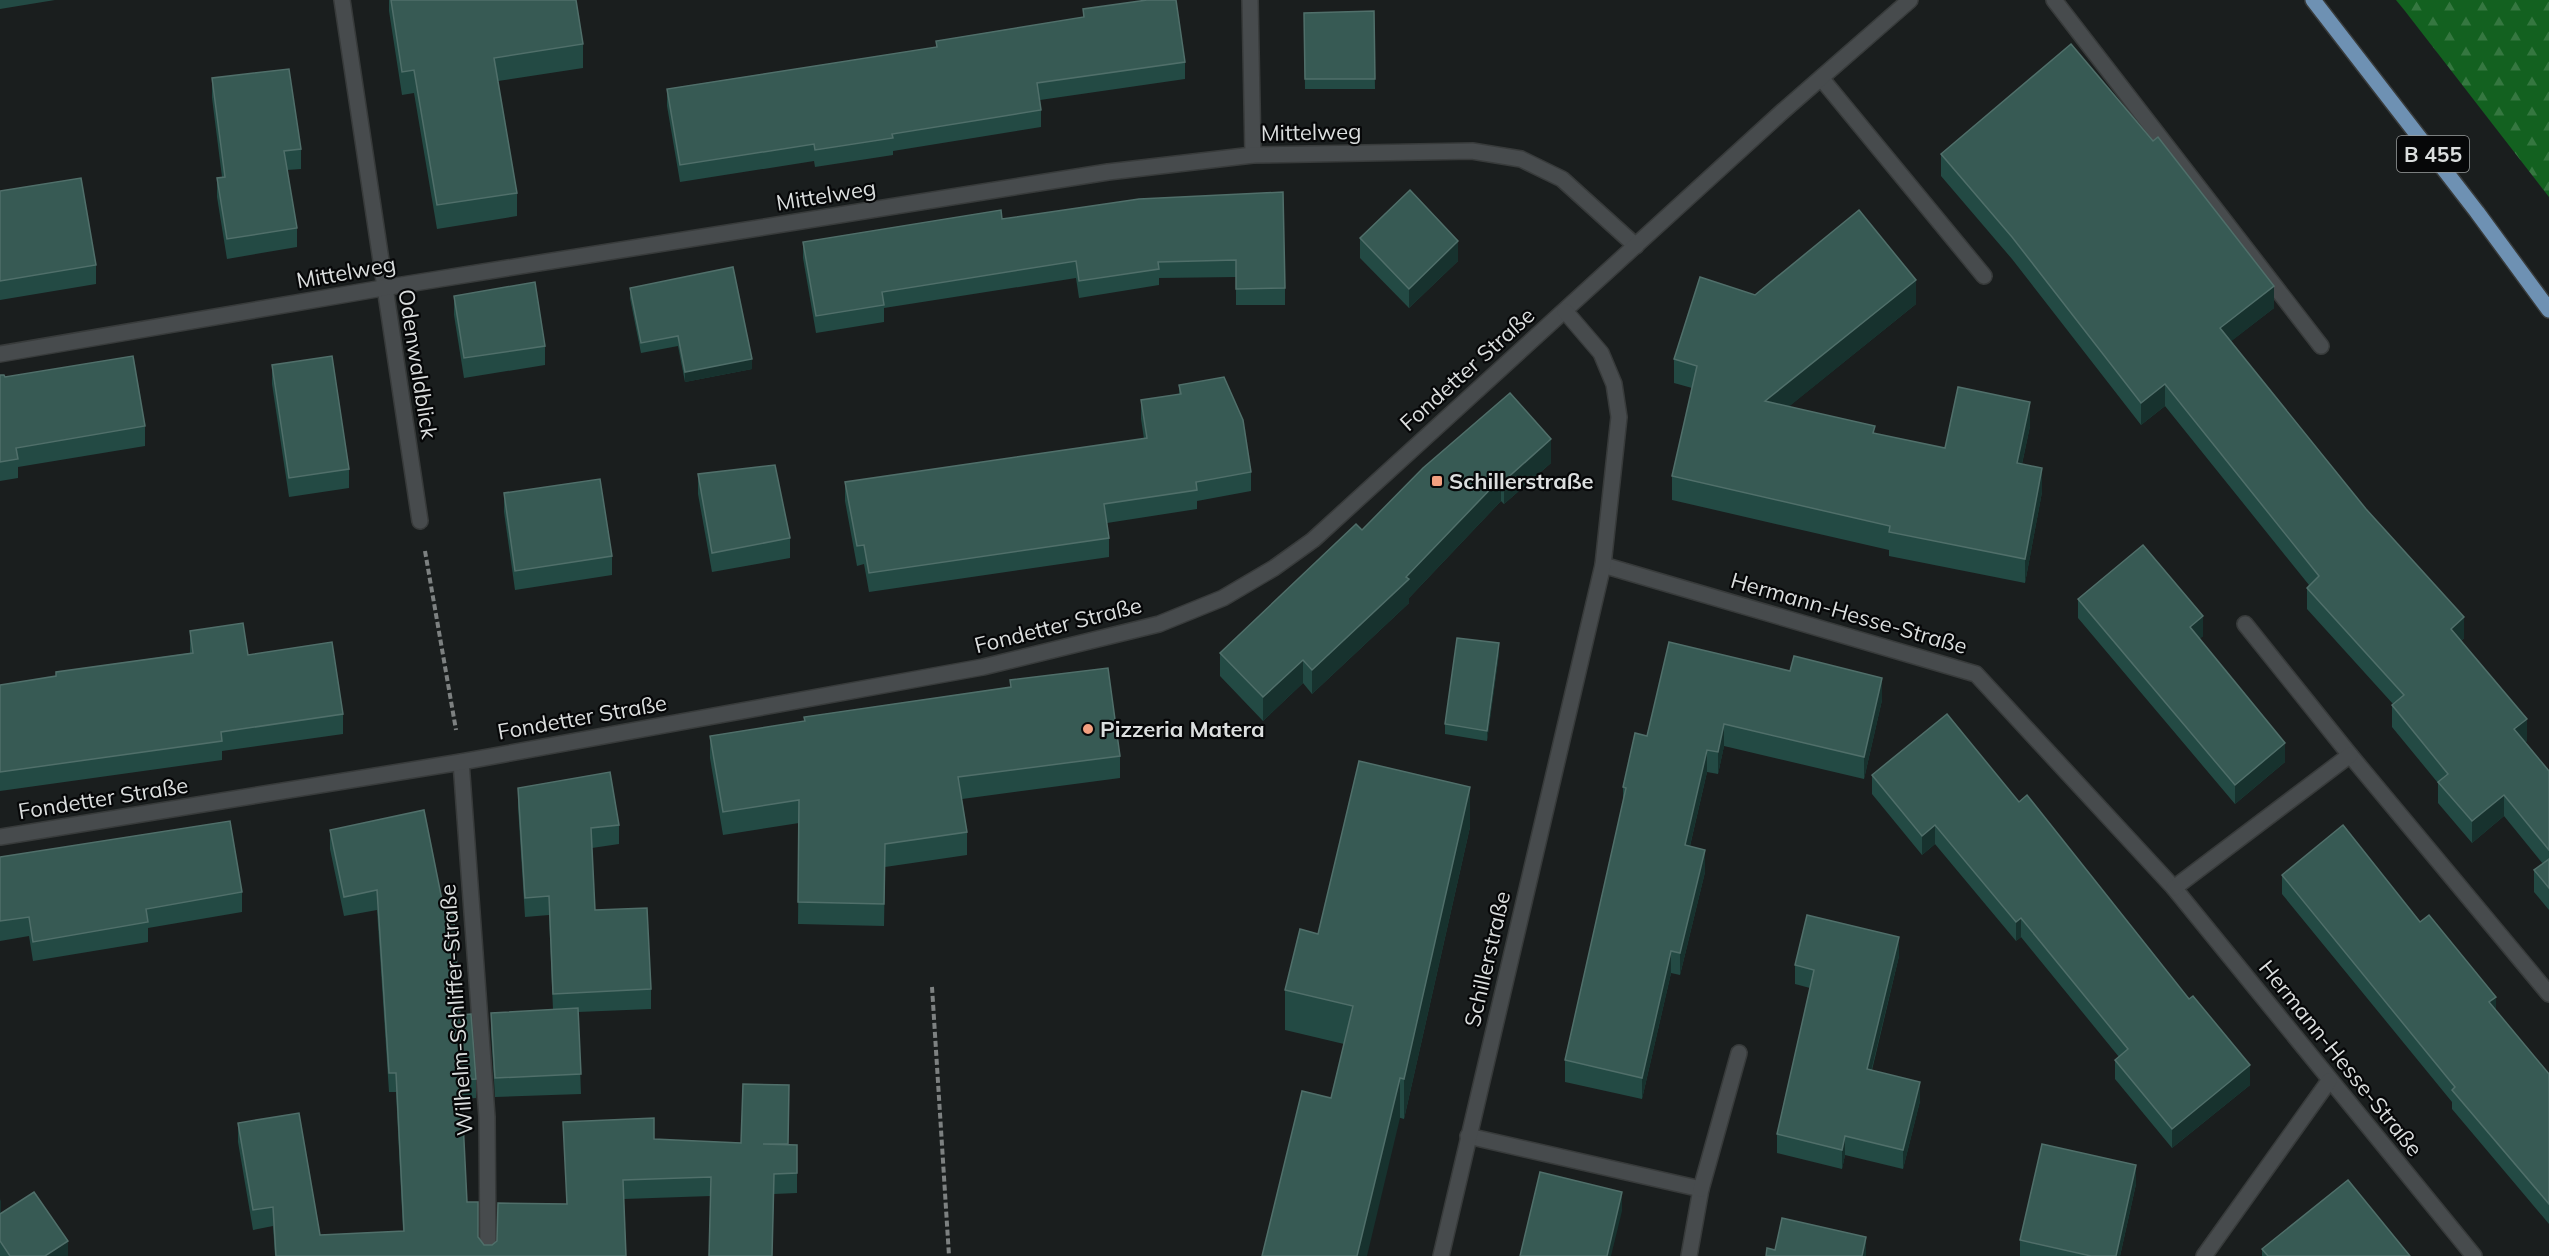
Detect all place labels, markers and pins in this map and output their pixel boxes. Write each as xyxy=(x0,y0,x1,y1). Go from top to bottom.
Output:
place label: Schillerstraße xyxy=(1449,467,1594,495)
marker: Schillerstraße xyxy=(1430,474,1444,488)
place label: Pizzeria Matera xyxy=(1100,715,1265,743)
marker: Pizzeria Matera xyxy=(1081,722,1095,736)

